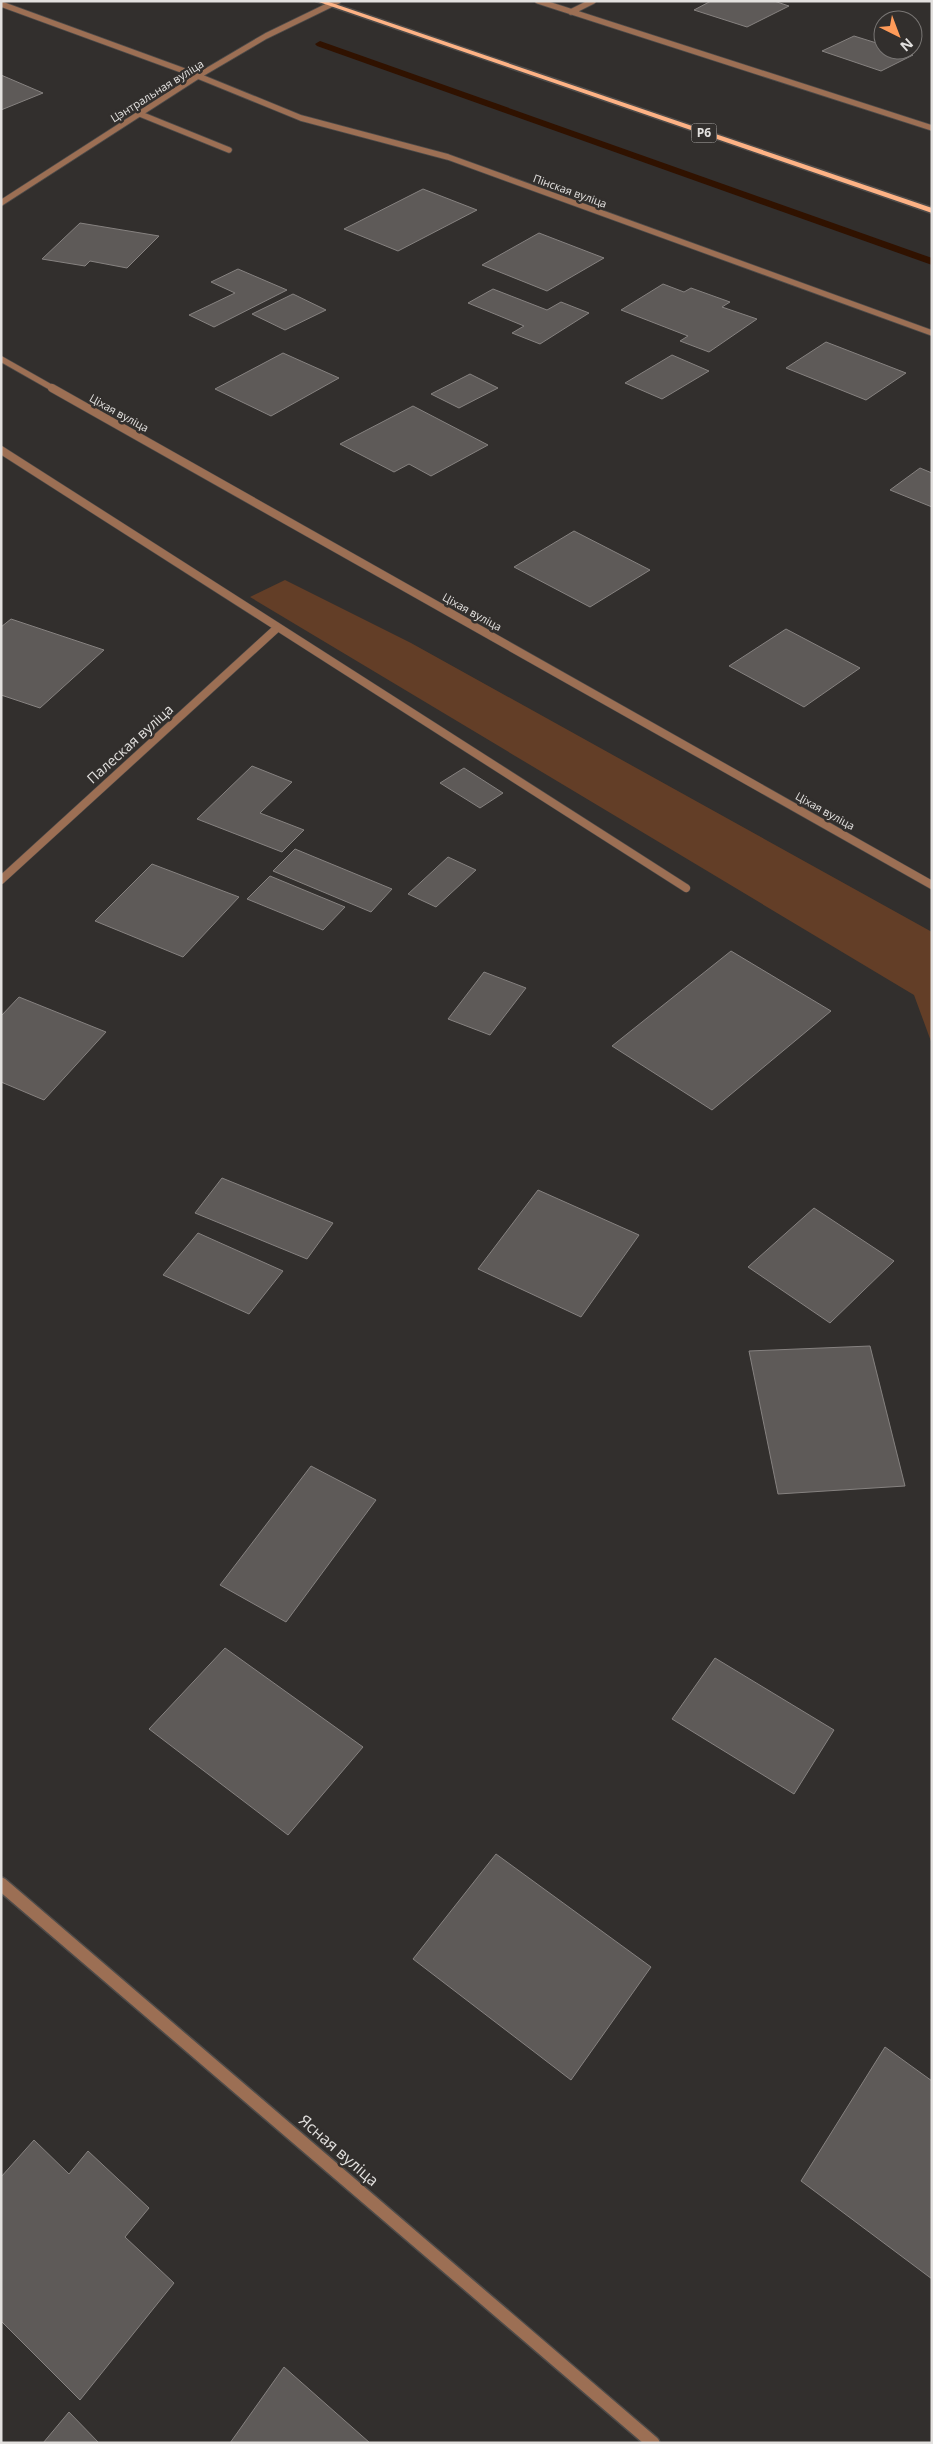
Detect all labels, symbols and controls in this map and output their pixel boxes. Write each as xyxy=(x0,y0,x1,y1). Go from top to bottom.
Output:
north arrow xyxy=(873,10,923,60)
text: N xyxy=(896,34,918,56)
street label: Цэнтральная вуліца xyxy=(107,56,206,125)
road number: Р6 xyxy=(692,124,716,142)
street label: Пінская вуліца xyxy=(531,170,609,211)
street label: Ціхая вуліца xyxy=(87,390,152,435)
street label: Ціхая вуліца xyxy=(440,589,505,634)
street label: Палеская вуліца xyxy=(82,700,177,788)
street label: Ціхая вуліца xyxy=(793,788,858,833)
street label: Ясная вуліца xyxy=(294,2109,384,2191)

